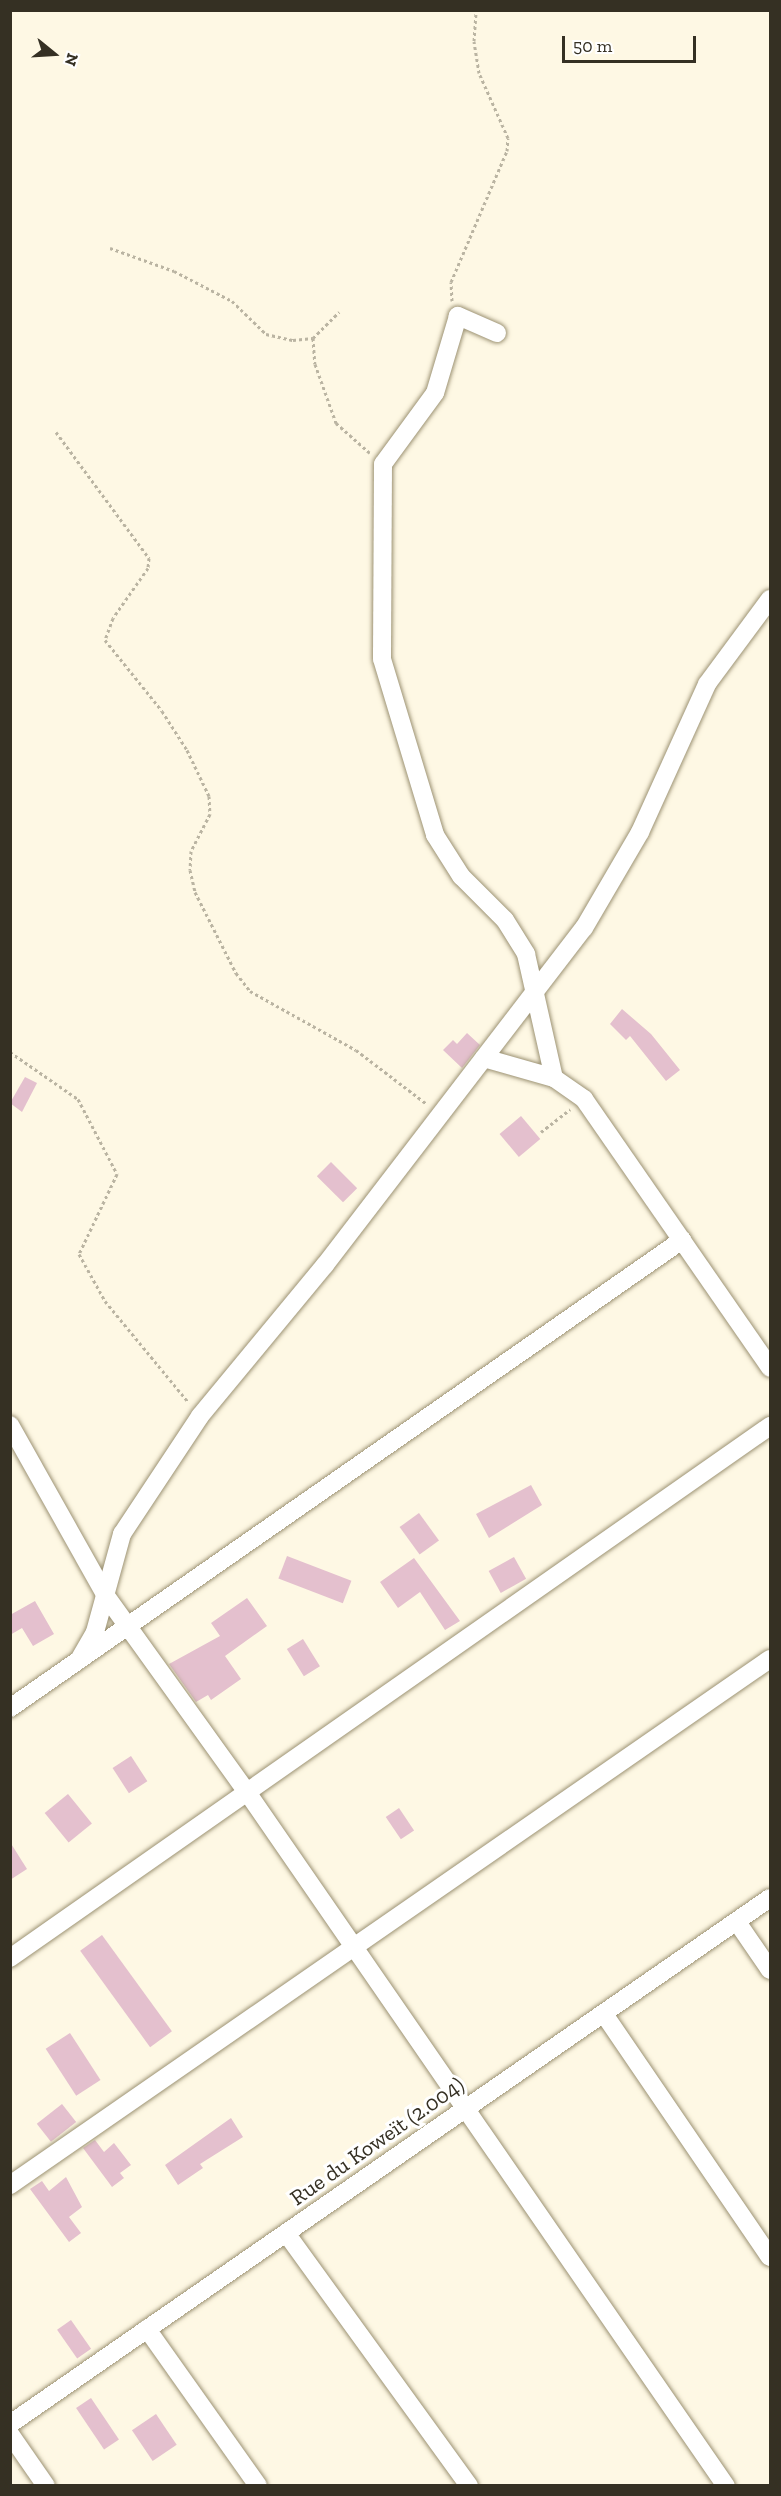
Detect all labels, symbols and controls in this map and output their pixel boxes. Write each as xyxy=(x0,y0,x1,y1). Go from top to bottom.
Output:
north arrow xyxy=(24,24,84,84)
scale bar xyxy=(565,24,698,62)
text: 50 m xyxy=(573,35,612,57)
text: N xyxy=(61,51,83,68)
street label: Rue du Koweït (2.004) xyxy=(285,2071,469,2211)

